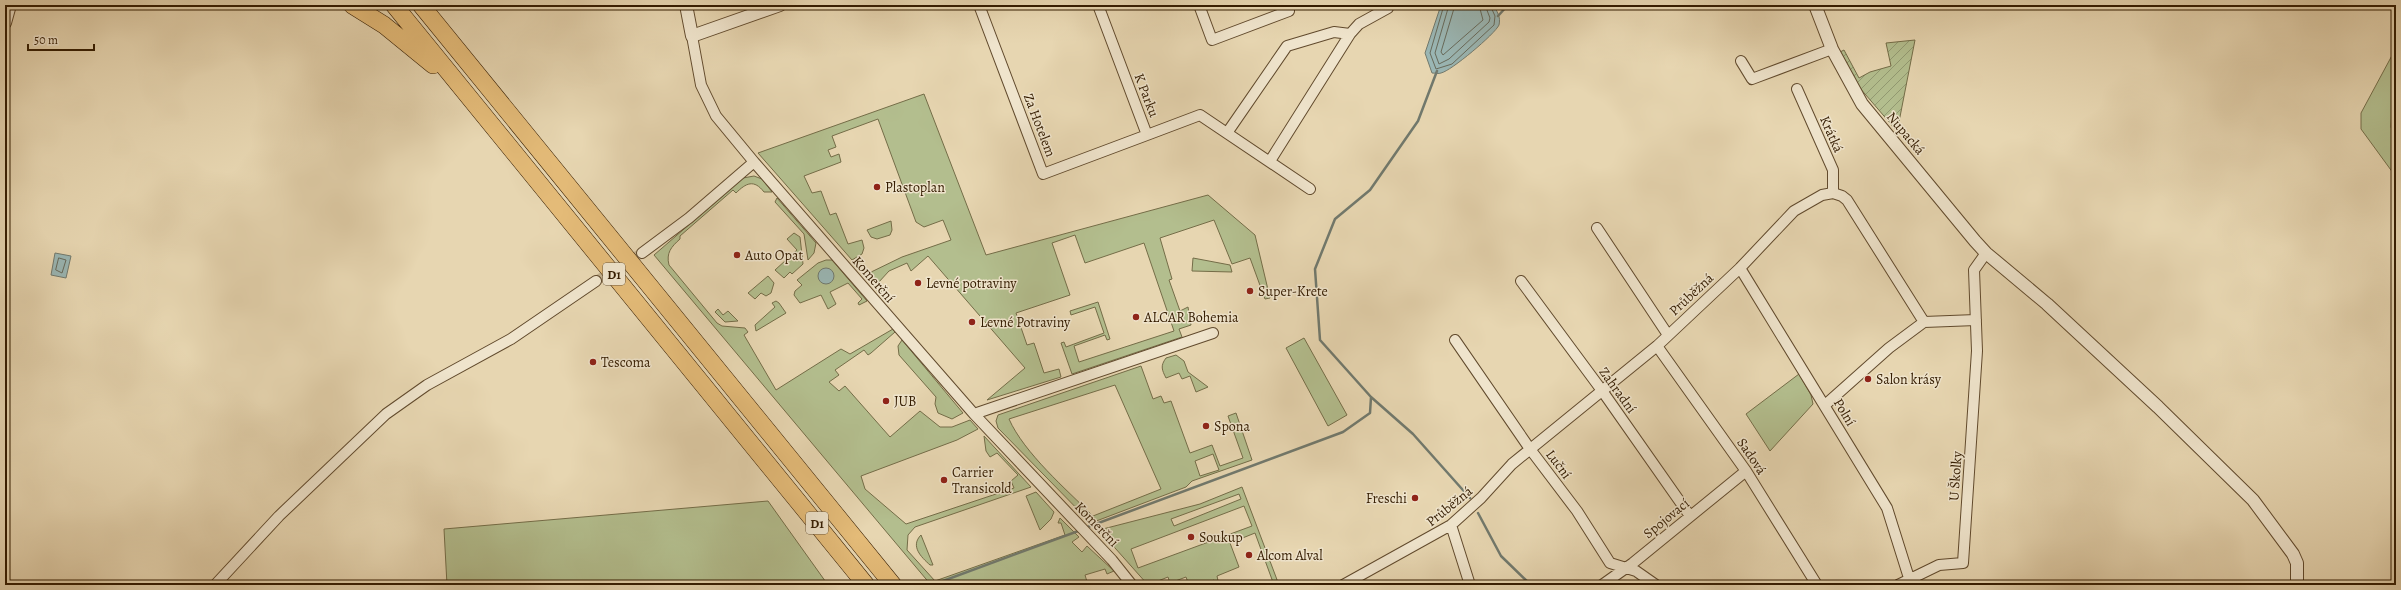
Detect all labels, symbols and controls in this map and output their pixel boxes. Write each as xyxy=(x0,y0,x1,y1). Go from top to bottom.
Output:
scale bar xyxy=(28,26,94,52)
text: 50 m xyxy=(34,32,58,48)
street label: K Parku xyxy=(1130,71,1164,120)
street label: Za Hotelem xyxy=(1019,91,1060,160)
street label: Nupacká xyxy=(1882,108,1929,159)
street label: Krátká xyxy=(1815,113,1848,156)
place label: Plastoplan xyxy=(885,178,945,197)
marker: Plastoplan xyxy=(872,182,882,192)
place label: Auto Opat xyxy=(744,246,803,265)
marker: Auto Opat xyxy=(732,250,742,260)
street label: Komerční xyxy=(848,252,899,307)
road number: D1 xyxy=(603,263,625,285)
street label: Průběžná xyxy=(1665,268,1718,320)
place label: Levné potraviny xyxy=(926,274,1017,293)
marker: Levné potraviny xyxy=(913,278,923,288)
place label: Super-Krete xyxy=(1258,282,1328,301)
marker: Super-Krete xyxy=(1245,286,1255,296)
place label: ALCAR Bohemia xyxy=(1143,308,1239,327)
marker: ALCAR Bohemia xyxy=(1131,312,1141,322)
place label: Levné Potraviny xyxy=(980,313,1071,332)
marker: Levné Potraviny xyxy=(967,317,977,327)
place label: Tescoma xyxy=(601,353,651,372)
marker: Tescoma xyxy=(588,357,598,367)
street label: Zahradní xyxy=(1594,363,1641,417)
place label: Salon krásy xyxy=(1876,370,1942,389)
marker: Salon krásy xyxy=(1863,374,1873,384)
place label: JUB xyxy=(894,392,916,411)
street label: Polní xyxy=(1829,395,1860,430)
marker: JUB xyxy=(881,396,891,406)
place label: Spona xyxy=(1214,417,1250,436)
marker: Spona xyxy=(1201,421,1211,431)
street label: Sadová xyxy=(1732,434,1771,479)
street label: Luční xyxy=(1541,446,1576,483)
street label: U Školky xyxy=(1944,450,1967,502)
place label: Carrier Transicold xyxy=(952,463,1012,498)
marker: Carrier Transicold xyxy=(939,475,949,485)
street label: Průběžná xyxy=(1422,482,1477,531)
place label: Freschi xyxy=(1366,489,1407,508)
marker: Freschi xyxy=(1410,493,1420,503)
street label: Spojovací xyxy=(1639,494,1693,543)
street label: Komerční xyxy=(1070,498,1123,551)
road number: D1 xyxy=(806,512,828,534)
place label: Soukup xyxy=(1199,528,1243,547)
marker: Soukup xyxy=(1186,532,1196,542)
place label: Alcom Alval xyxy=(1256,546,1323,565)
marker: Alcom Alval xyxy=(1244,550,1254,560)

